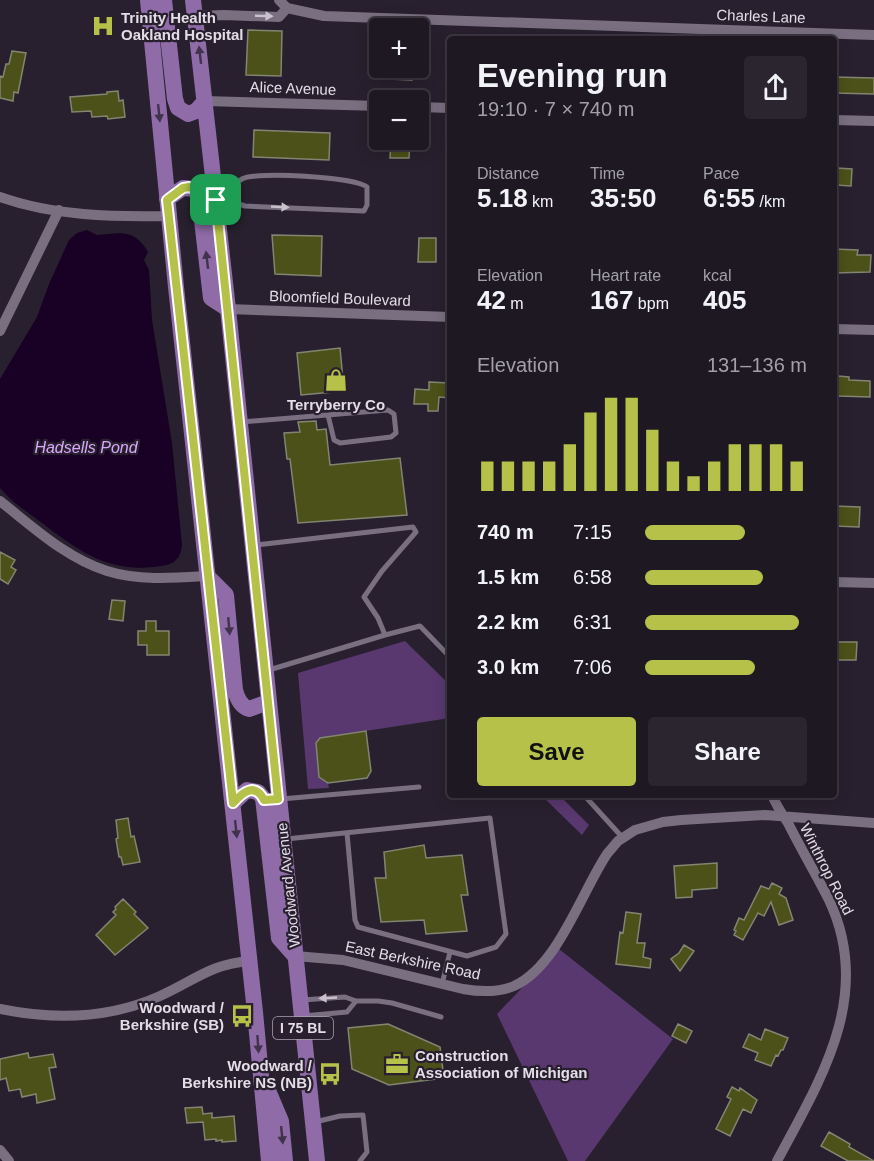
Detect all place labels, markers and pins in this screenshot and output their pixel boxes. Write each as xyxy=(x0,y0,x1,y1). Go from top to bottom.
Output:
place label: Trinity Health Oakland Hospital xyxy=(121,9,244,43)
hospital icon: Trinity Health Oakland Hospital xyxy=(90,13,116,39)
pin xyxy=(190,174,241,225)
shop icon: Terryberry Co xyxy=(323,367,349,393)
place label: Terryberry Co xyxy=(287,396,385,413)
place label: Woodward / Berkshire (SB) xyxy=(120,999,225,1033)
bus stop icon: Woodward / Berkshire (SB) xyxy=(229,1003,255,1029)
place label: Construction Association of Michigan xyxy=(415,1047,588,1081)
office icon: Construction Association of Michigan xyxy=(384,1051,410,1077)
place label: Woodward / Berkshire NS (NB) xyxy=(182,1057,313,1091)
bus stop icon: Woodward / Berkshire NS (NB) xyxy=(317,1061,343,1087)

